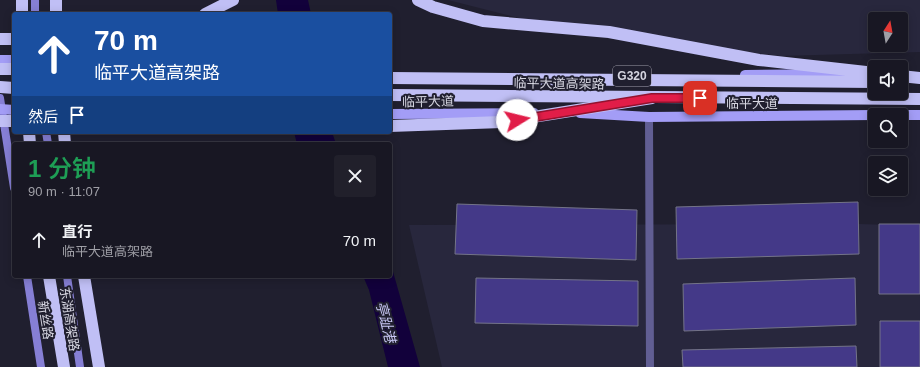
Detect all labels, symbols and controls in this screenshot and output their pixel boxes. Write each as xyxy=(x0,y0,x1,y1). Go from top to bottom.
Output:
north arrow xyxy=(868,12,908,52)
map controls xyxy=(868,12,908,196)
text: 70 m xyxy=(94,25,158,56)
icon: ahead xyxy=(28,28,80,80)
button: sound xyxy=(868,60,908,100)
text: 临平大道高架路 xyxy=(94,63,220,83)
road number: G320 xyxy=(613,66,651,86)
street label: 临平大道高架路 xyxy=(513,75,605,92)
pin xyxy=(683,81,717,115)
icon: arrive xyxy=(689,87,711,109)
street label: 临平大道 xyxy=(402,94,454,109)
street label: 临平大道 xyxy=(726,96,778,111)
position arrow xyxy=(496,99,538,141)
icon: arrive xyxy=(66,104,88,126)
text: 然后 xyxy=(28,108,58,125)
button: search xyxy=(868,108,908,148)
text: 1 分钟 xyxy=(28,155,96,182)
button: close xyxy=(334,155,376,197)
button: layers xyxy=(868,156,908,196)
text: 90 m · 11:07 xyxy=(28,184,100,199)
text: 直行 xyxy=(62,223,92,240)
icon: ahead xyxy=(28,229,50,251)
text: 70 m xyxy=(343,232,376,249)
text: 临平大道高架路 xyxy=(62,244,153,259)
street label: 东湖高架路 xyxy=(57,286,82,352)
street label: 新丝路 xyxy=(35,300,56,341)
water label: 亭趾港 xyxy=(373,300,399,346)

